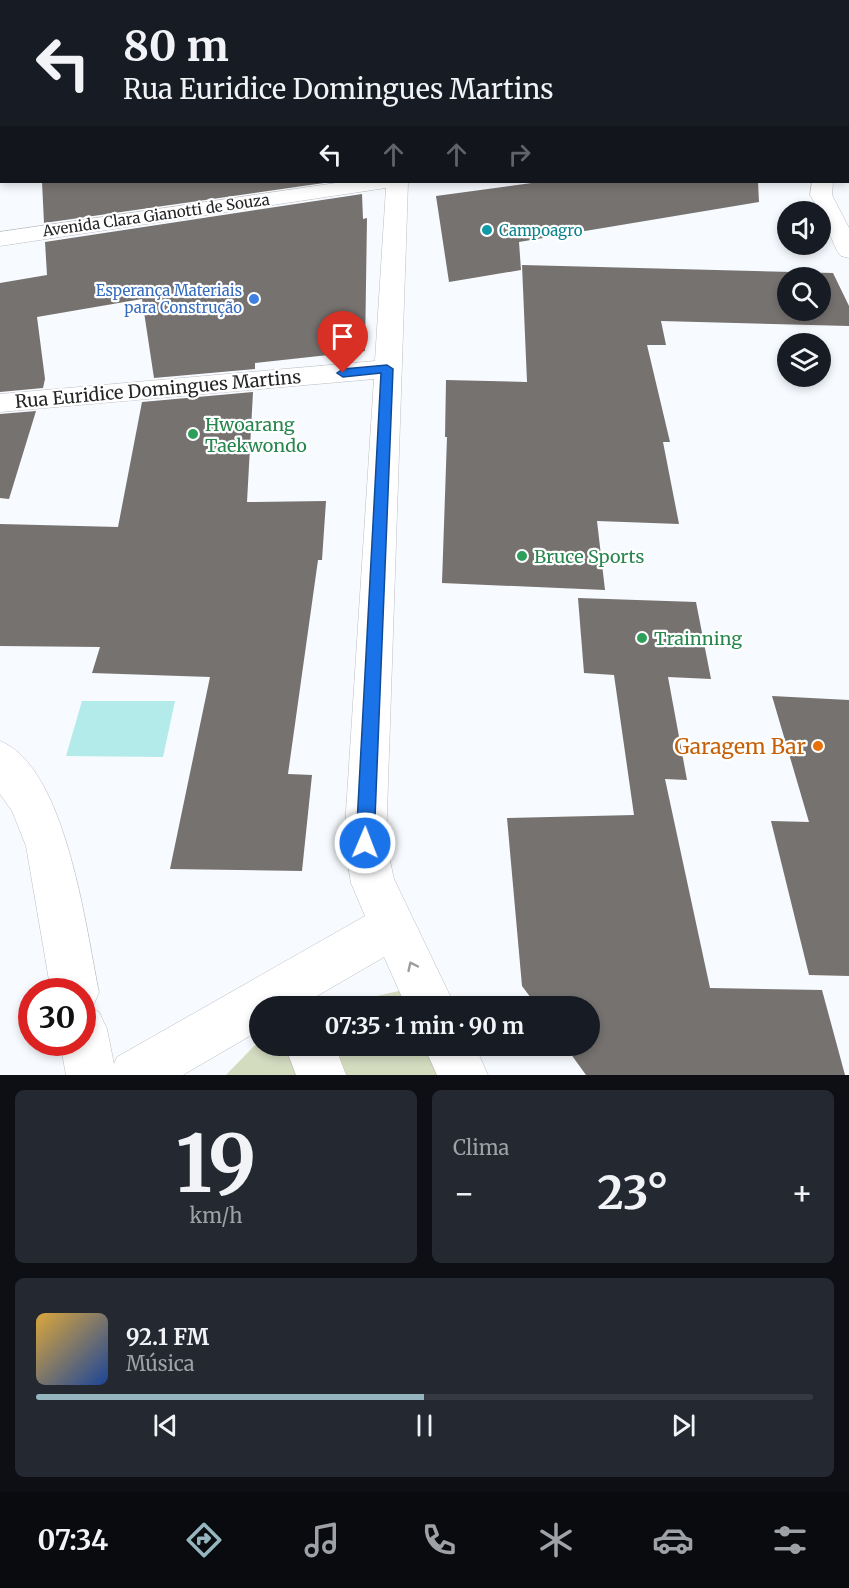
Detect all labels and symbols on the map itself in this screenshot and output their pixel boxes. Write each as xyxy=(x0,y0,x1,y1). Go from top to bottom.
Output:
street label: Avenida Clara Gianotti de Souza xyxy=(40,190,271,240)
place label: Campoagro xyxy=(499,221,583,240)
marker: Campoagro xyxy=(480,223,494,237)
place label: Esperança Materiais para Construção xyxy=(96,281,242,317)
marker: Esperança Materiais para Construção xyxy=(247,292,261,306)
pin xyxy=(317,311,368,373)
street label: Rua Euridice Domingues Martins xyxy=(14,365,302,413)
place label: Hwoarang Taekwondo xyxy=(205,413,307,457)
marker: Hwoarang Taekwondo xyxy=(186,427,200,441)
place label: Bruce Sports xyxy=(534,545,645,568)
marker: Bruce Sports xyxy=(515,549,529,563)
place label: Trainning xyxy=(654,627,742,650)
marker: Trainning xyxy=(635,631,649,645)
place label: Garagem Bar xyxy=(675,733,806,760)
marker: Garagem Bar xyxy=(811,739,825,753)
position arrow xyxy=(333,811,397,875)
one-way arrow xyxy=(407,962,419,973)
speed limit sign: 30 xyxy=(18,978,96,1056)

